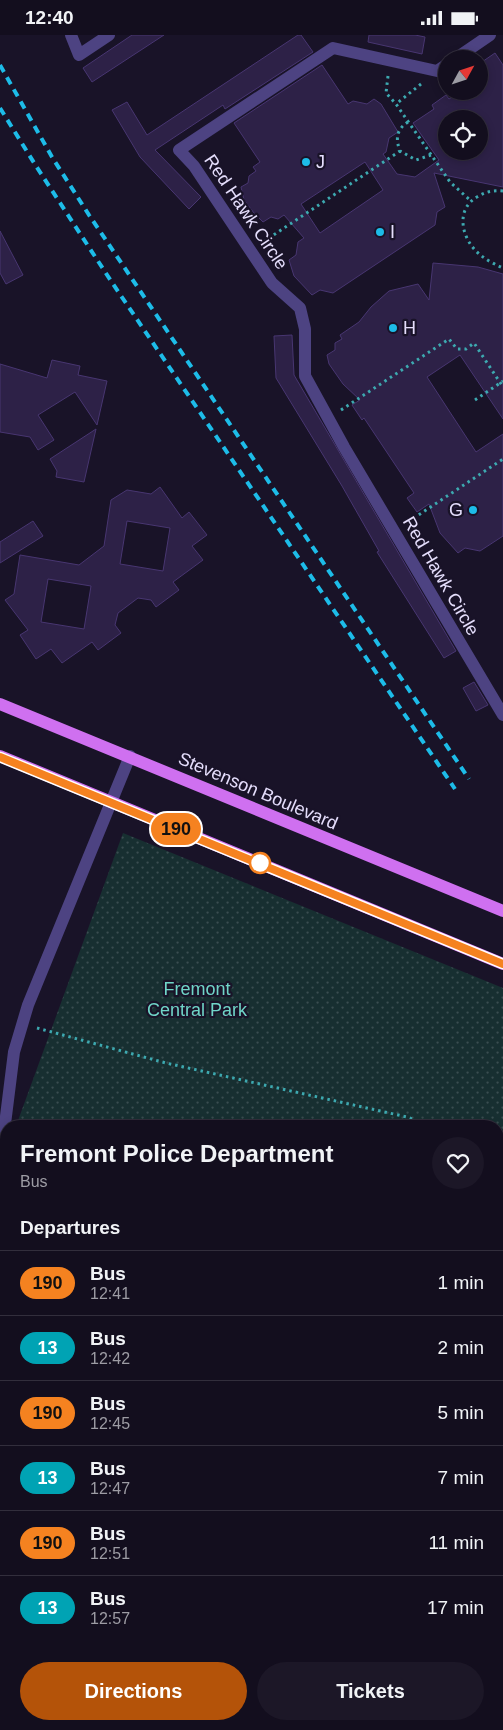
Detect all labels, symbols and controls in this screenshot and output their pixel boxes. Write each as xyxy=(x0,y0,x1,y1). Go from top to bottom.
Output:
text: 12:40 xyxy=(25,7,74,28)
north arrow xyxy=(438,50,488,100)
map controls xyxy=(438,50,488,160)
button: locate xyxy=(438,110,488,160)
street label: Red Hawk Circle xyxy=(200,151,292,273)
place label: J xyxy=(316,152,325,172)
marker: J xyxy=(300,156,312,168)
place label: I xyxy=(390,222,395,242)
marker: I xyxy=(374,226,386,238)
place label: H xyxy=(403,318,416,338)
marker: H xyxy=(387,322,399,334)
place label: G xyxy=(449,500,463,520)
marker: G xyxy=(467,504,479,516)
street label: Red Hawk Circle xyxy=(399,513,483,639)
street label: Stevenson Boulevard xyxy=(175,748,341,834)
line badge: 190 xyxy=(147,813,205,845)
text: 190 xyxy=(161,819,191,839)
unlabelled marker xyxy=(249,852,271,874)
park label: Fremont Central Park xyxy=(147,979,248,1020)
button: heart xyxy=(432,1137,484,1189)
text: Fremont Police Department xyxy=(20,1140,333,1167)
text: Bus xyxy=(20,1173,48,1190)
text: Departures xyxy=(20,1217,120,1238)
text: Bus xyxy=(90,1263,126,1284)
text: 1 min xyxy=(438,1272,484,1293)
text: 190 xyxy=(32,1273,63,1293)
text: 12:41 xyxy=(90,1285,130,1302)
text: Bus xyxy=(90,1328,126,1349)
text: 2 min xyxy=(438,1337,484,1358)
text: 13 xyxy=(37,1338,58,1358)
text: 12:42 xyxy=(90,1350,130,1367)
text: Bus xyxy=(90,1393,126,1414)
text: 5 min xyxy=(438,1402,484,1423)
text: 190 xyxy=(32,1403,63,1423)
text: 12:45 xyxy=(90,1415,130,1432)
text: Bus xyxy=(90,1458,126,1479)
text: 7 min xyxy=(438,1467,484,1488)
text: 13 xyxy=(37,1468,58,1488)
text: 12:47 xyxy=(90,1480,130,1497)
text: Bus xyxy=(90,1523,126,1544)
text: 11 min xyxy=(428,1532,484,1553)
text: 190 xyxy=(32,1533,63,1553)
text: 12:51 xyxy=(90,1545,130,1562)
text: Bus xyxy=(90,1588,126,1609)
text: 17 min xyxy=(427,1597,484,1618)
text: 13 xyxy=(37,1598,58,1618)
text: 12:57 xyxy=(90,1610,130,1627)
button: Directions xyxy=(20,1662,247,1720)
button: Tickets xyxy=(257,1662,484,1720)

